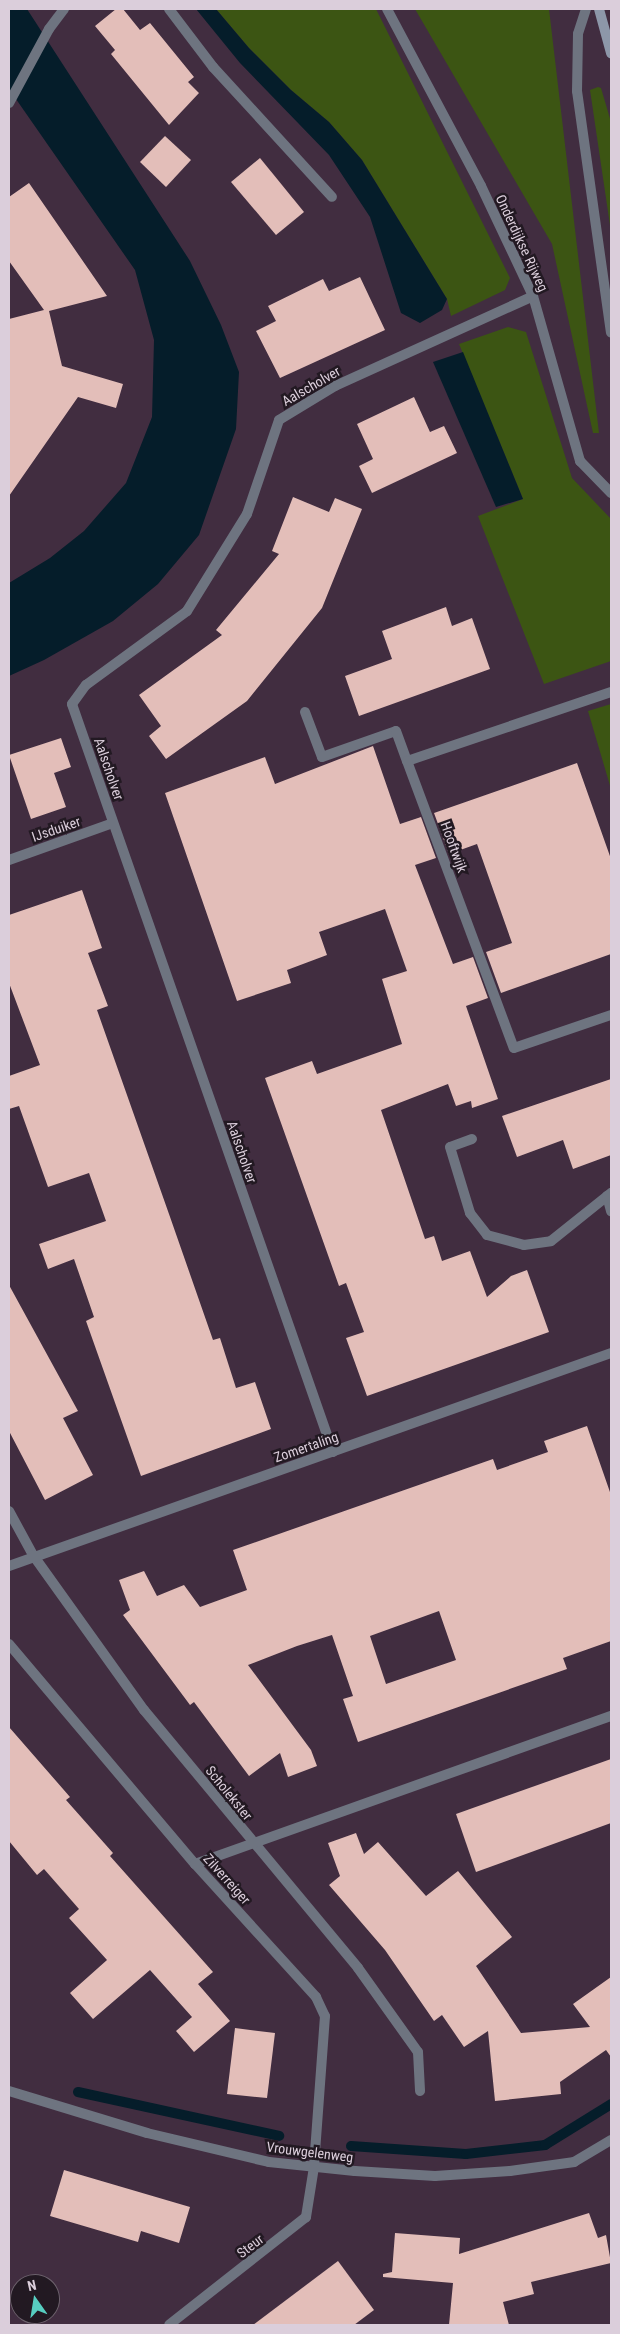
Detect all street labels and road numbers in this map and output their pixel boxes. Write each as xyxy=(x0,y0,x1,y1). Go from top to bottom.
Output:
street label: Onderdijkse Rijweg xyxy=(492,192,552,294)
street label: Aalscholver xyxy=(279,363,343,409)
street label: Aalscholver xyxy=(91,736,127,802)
street label: IJsduiker xyxy=(29,813,83,845)
street label: Hooftwijk xyxy=(437,819,471,875)
street label: Aalscholver xyxy=(224,1119,260,1185)
street label: Zomertaling xyxy=(272,1428,340,1466)
street label: Scholekster xyxy=(202,1762,256,1824)
street label: Zilverreiger xyxy=(200,1850,254,1908)
street label: Vrouwgelenweg xyxy=(266,2138,354,2166)
street label: Steur xyxy=(233,2231,267,2261)

